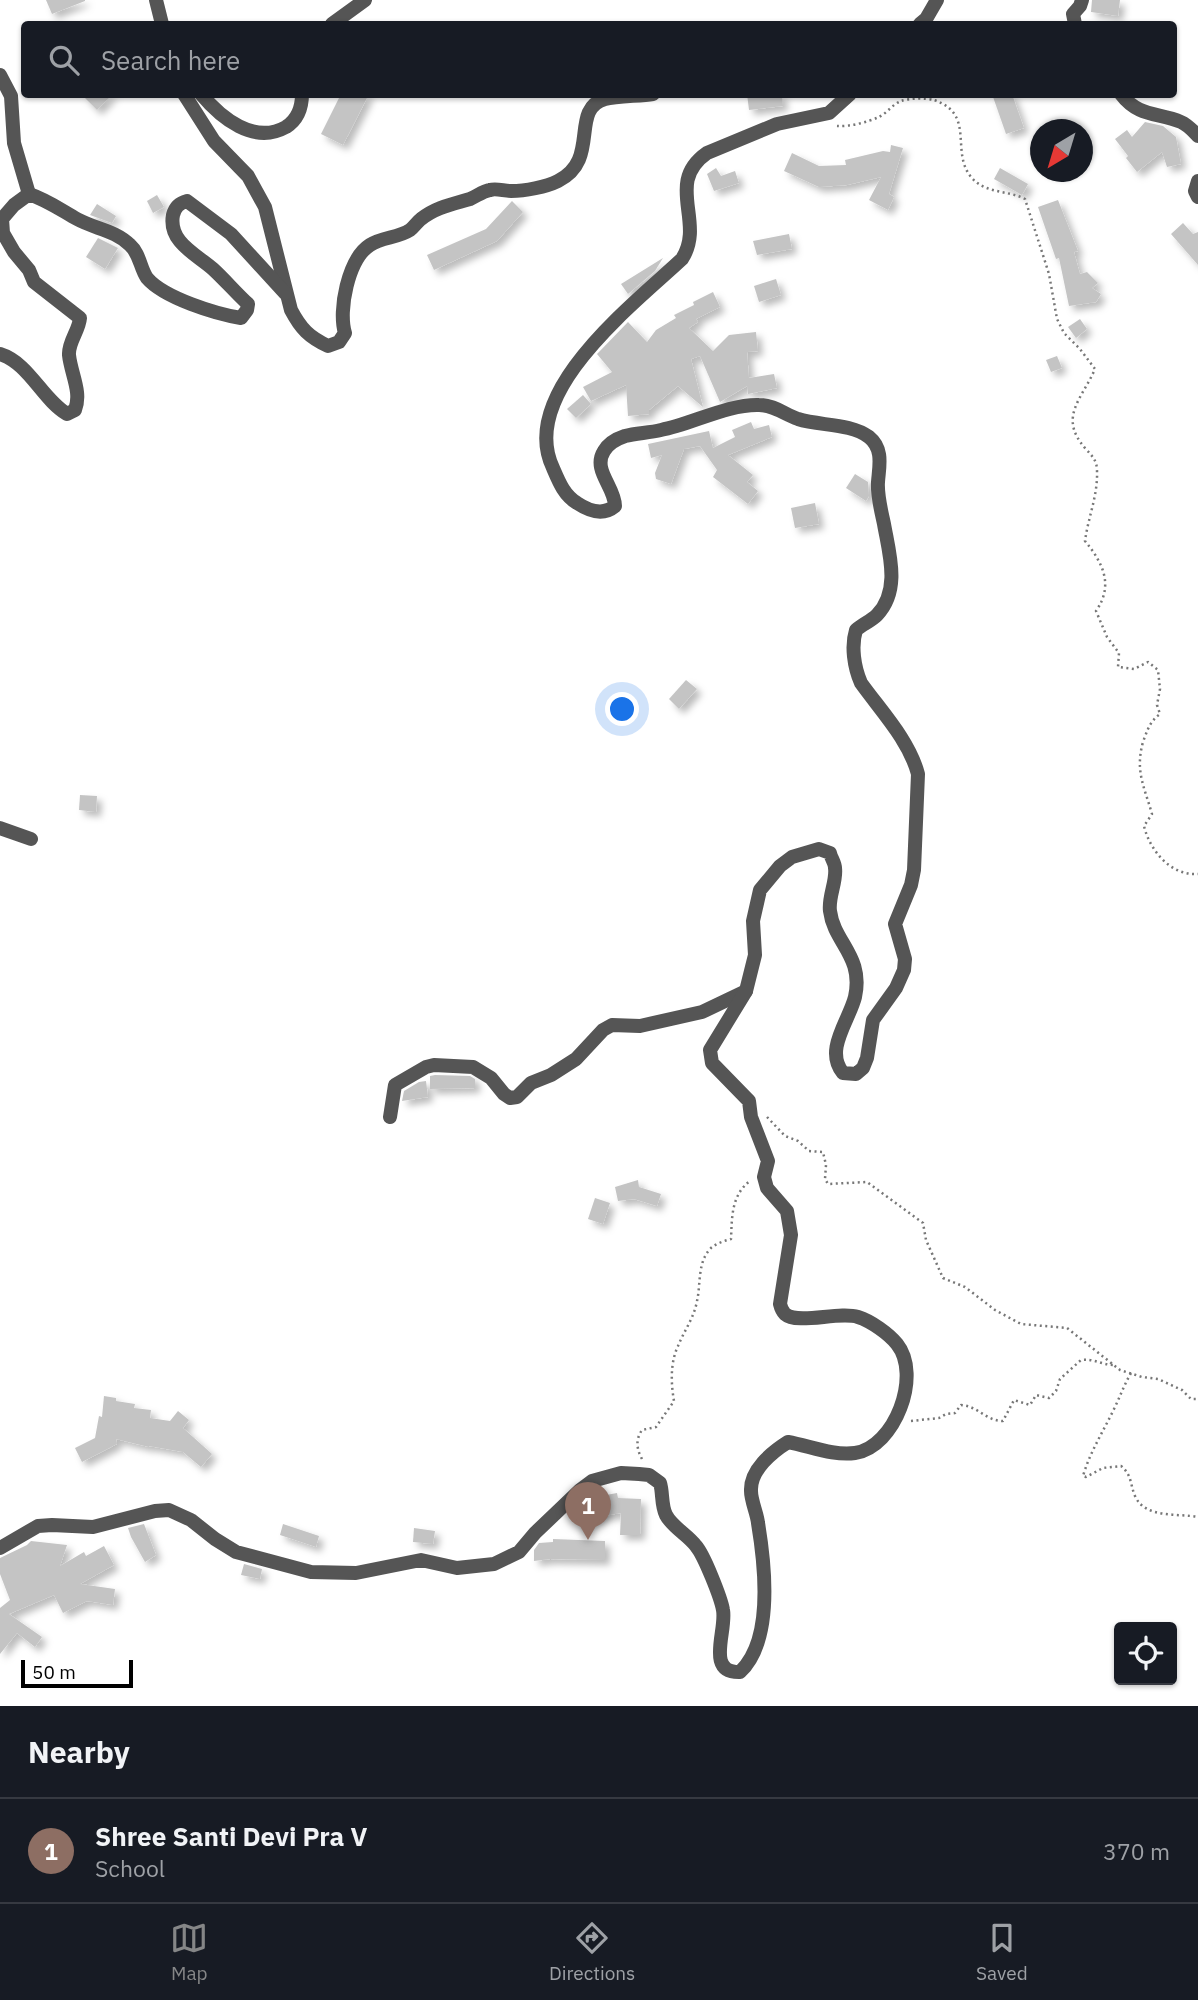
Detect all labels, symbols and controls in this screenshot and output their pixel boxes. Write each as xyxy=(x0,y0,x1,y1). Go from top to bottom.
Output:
search box xyxy=(21,21,1177,98)
icon: search xyxy=(45,41,83,79)
text: Search here xyxy=(101,43,240,77)
north arrow xyxy=(1030,119,1093,182)
your location xyxy=(605,692,639,726)
pin: 1 xyxy=(565,1482,611,1540)
map controls xyxy=(1114,1622,1177,1685)
button: locate xyxy=(1114,1622,1177,1685)
scale bar xyxy=(21,1657,133,1689)
text: 50 m xyxy=(32,1660,76,1684)
text: Nearby xyxy=(28,1732,130,1771)
text: Shree Santi Devi Pra V xyxy=(95,1819,367,1853)
text: 1 xyxy=(44,1836,58,1866)
text: 370 m xyxy=(1103,1836,1170,1866)
text: School xyxy=(95,1853,165,1883)
tab: Map xyxy=(170,1919,208,1985)
tab: Directions xyxy=(549,1919,635,1985)
tab: Saved xyxy=(976,1919,1028,1985)

